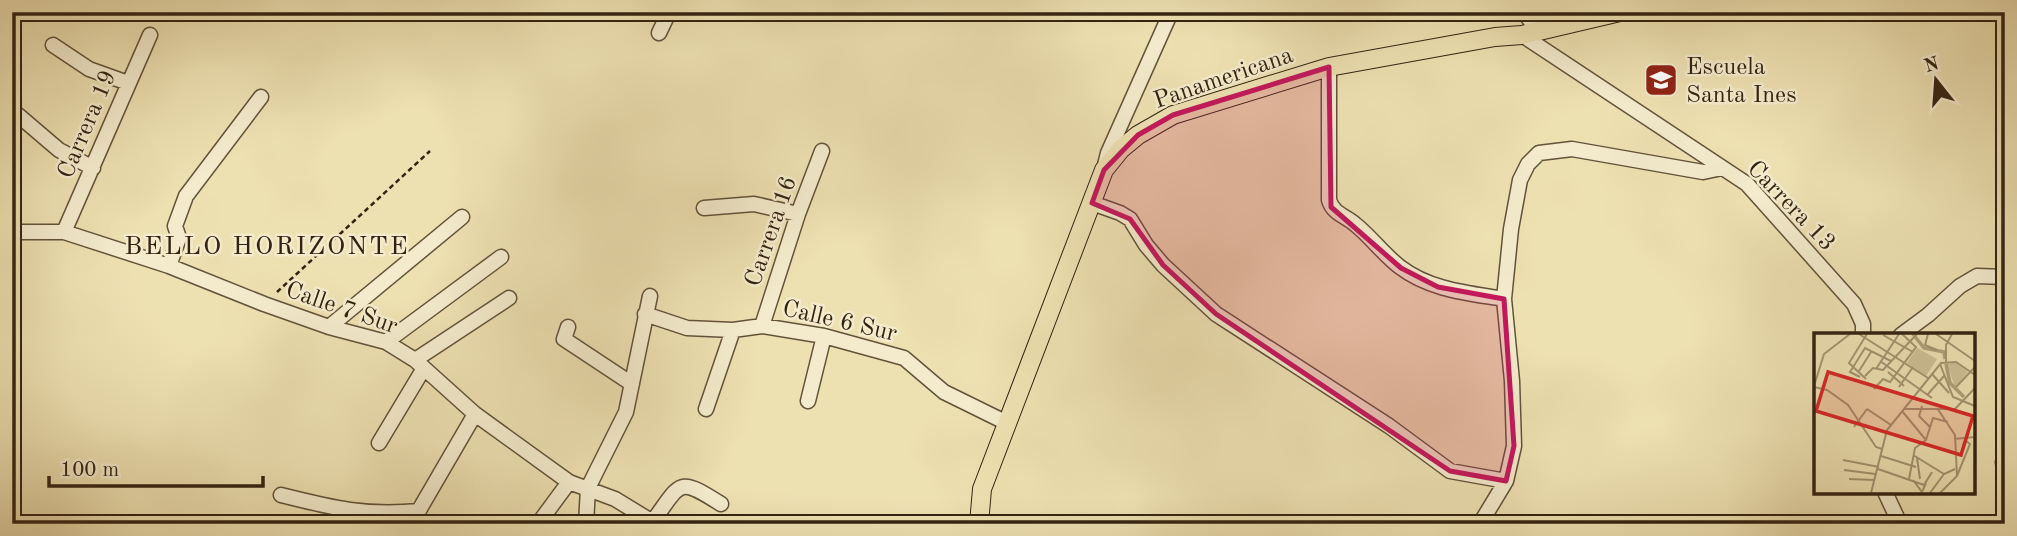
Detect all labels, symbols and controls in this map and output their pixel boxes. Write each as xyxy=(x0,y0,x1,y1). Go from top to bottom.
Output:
street label: Panamericana xyxy=(1151,44,1296,114)
north arrow xyxy=(1902,46,1972,116)
text: N xyxy=(1922,55,1942,77)
place label: Escuela Santa Ines xyxy=(1686,56,1797,108)
school or university icon: Escuela Santa Ines xyxy=(1642,61,1680,99)
street label: Carrera 19 xyxy=(54,67,121,182)
street label: Carrera 13 xyxy=(1742,157,1839,256)
street label: Carrera 16 xyxy=(742,173,802,290)
district label: BELLO HORIZONTE xyxy=(124,234,410,260)
street label: Calle 7 Sur xyxy=(282,279,401,339)
street label: Calle 6 Sur xyxy=(780,297,899,347)
inset map xyxy=(1814,333,1975,494)
scale bar xyxy=(49,445,262,489)
text: 100 m xyxy=(60,460,119,481)

